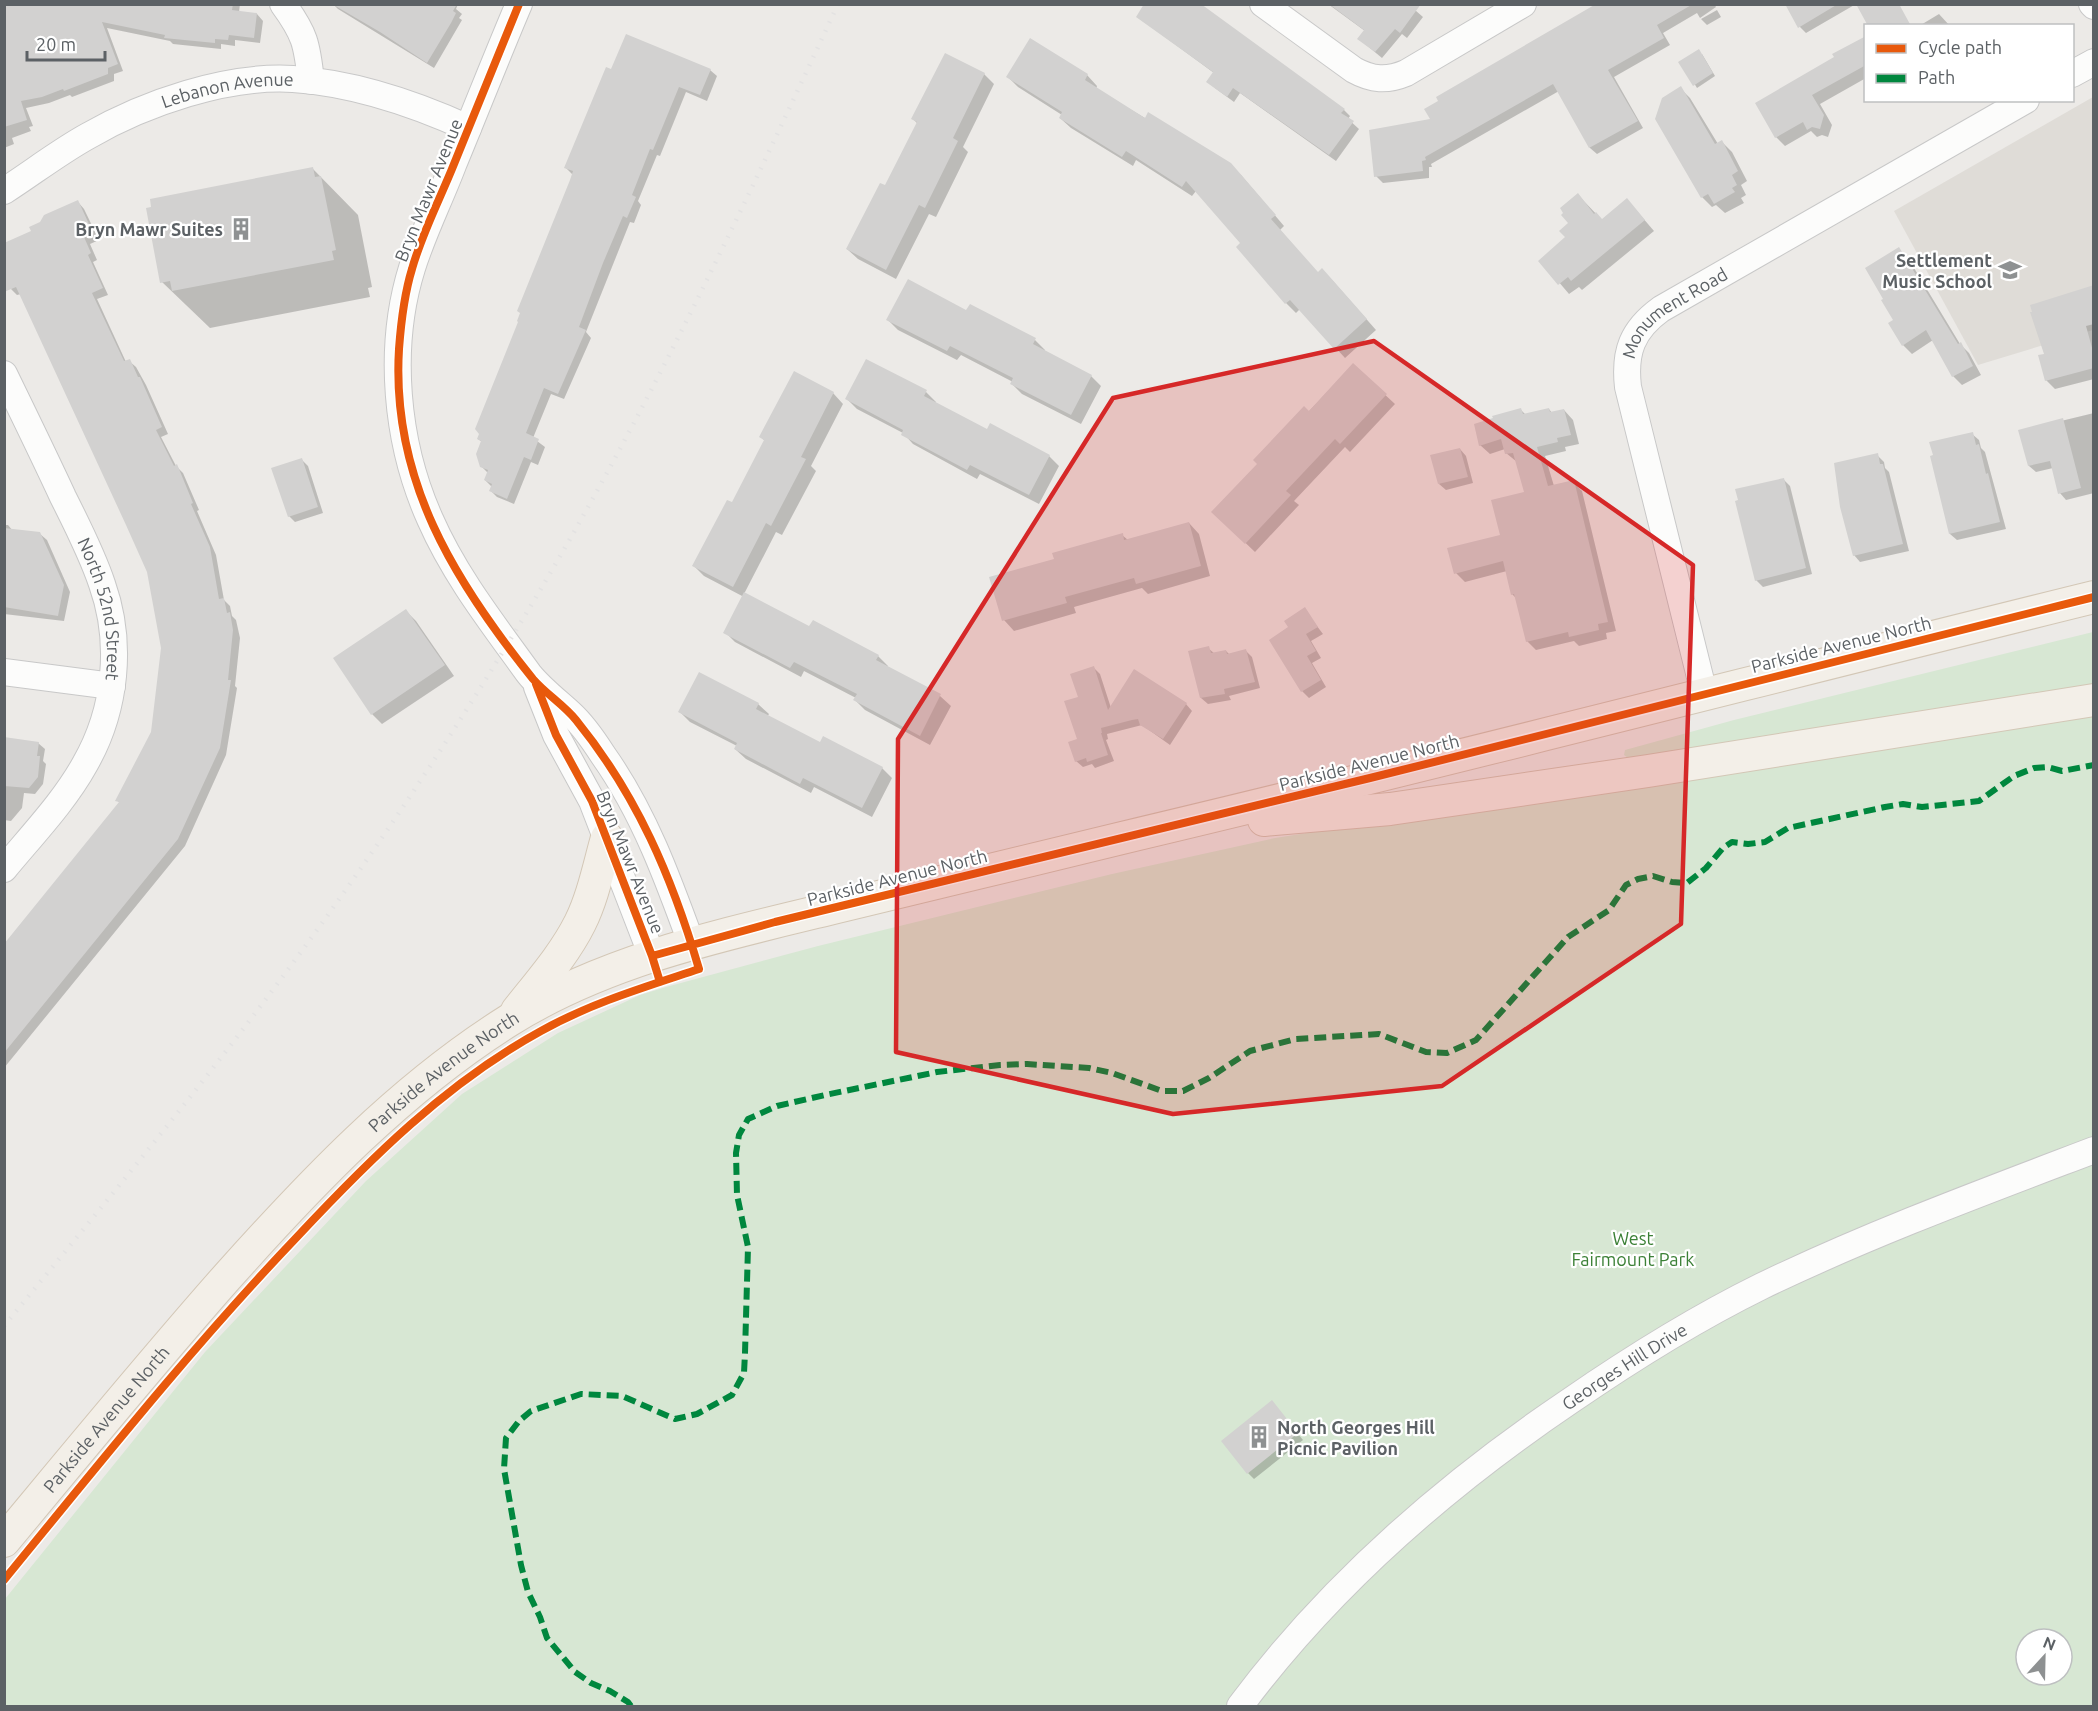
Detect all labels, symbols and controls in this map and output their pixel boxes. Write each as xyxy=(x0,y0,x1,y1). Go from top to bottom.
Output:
scale bar xyxy=(27,24,105,62)
legend xyxy=(1864,24,2074,102)
text: 20 m xyxy=(36,34,76,54)
text: Cycle path xyxy=(1918,37,2002,57)
text: Path xyxy=(1918,67,1955,87)
street label: Lebanon Avenue xyxy=(158,69,294,111)
street label: Bryn Mawr Avenue xyxy=(390,116,466,264)
building icon: Bryn Mawr Suites xyxy=(228,216,254,242)
place label: Bryn Mawr Suites xyxy=(75,219,223,239)
place label: Settlement Music School xyxy=(1882,250,1993,291)
school or university icon: Settlement Music School xyxy=(1997,257,2023,283)
street label: Monument Road xyxy=(1618,263,1731,360)
street label: North 52nd Street xyxy=(74,534,124,681)
street label: Parkside Avenue North xyxy=(1749,612,1933,676)
street label: Parkside Avenue North xyxy=(1277,730,1461,794)
street label: Bryn Mawr Avenue xyxy=(593,788,669,936)
street label: Parkside Avenue North xyxy=(805,845,989,909)
street label: Parkside Avenue North xyxy=(364,1007,522,1135)
park label: West Fairmount Park xyxy=(1572,1228,1694,1269)
street label: Georges Hill Drive xyxy=(1558,1319,1690,1414)
street label: Parkside Avenue North xyxy=(39,1342,173,1496)
place label: North Georges Hill Picnic Pavilion xyxy=(1277,1417,1435,1458)
building icon: North Georges Hill Picnic Pavilion xyxy=(1246,1424,1272,1450)
north arrow xyxy=(2014,1627,2074,1687)
text: N xyxy=(2041,1633,2059,1654)

